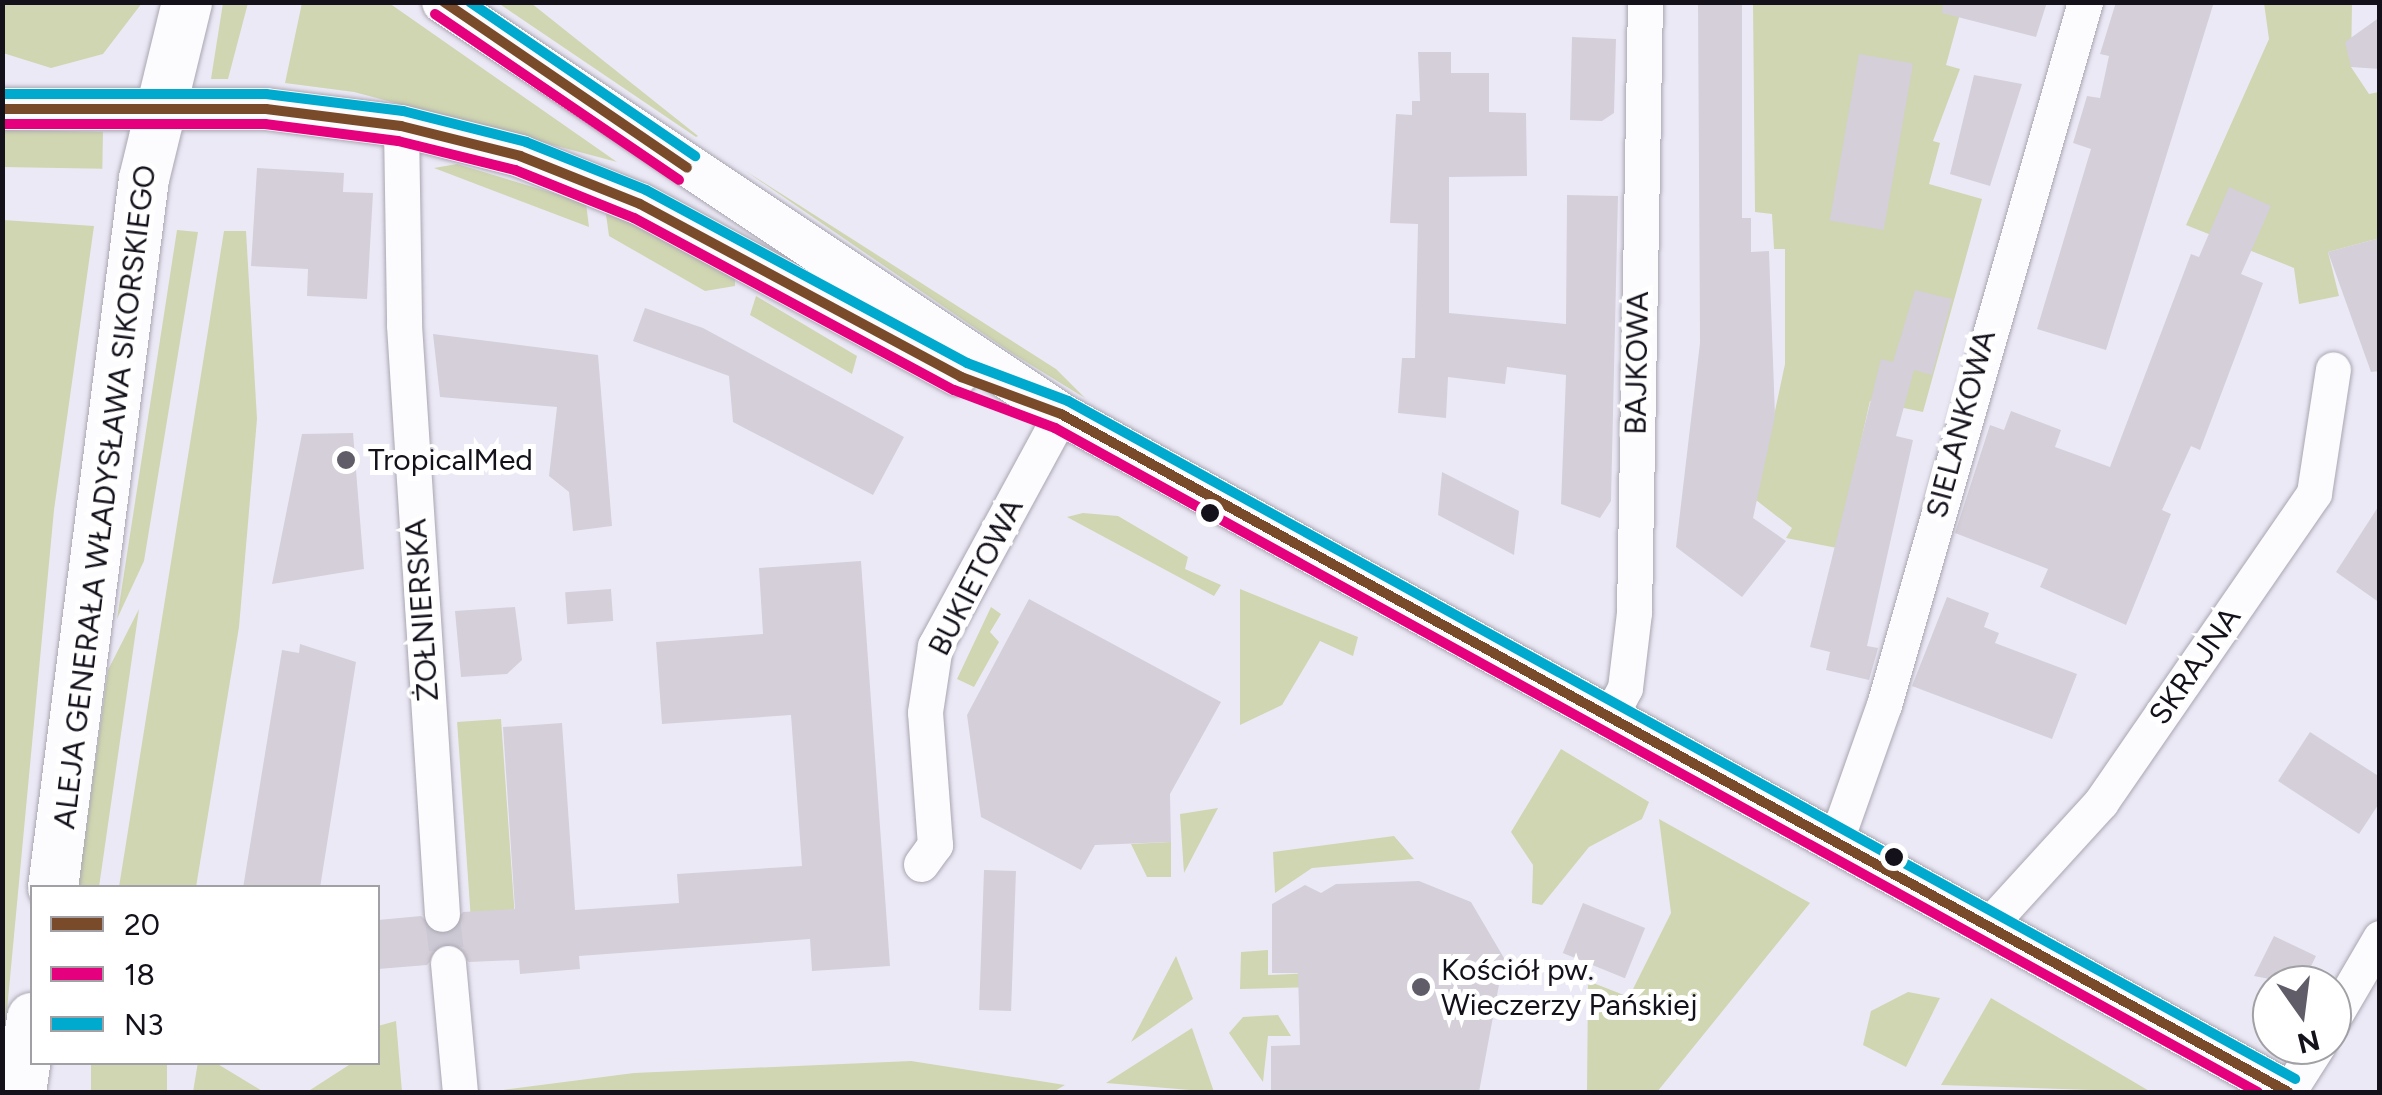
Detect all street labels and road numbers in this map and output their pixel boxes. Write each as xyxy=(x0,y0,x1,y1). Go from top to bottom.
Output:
street label: ALEJA GENERAŁA WŁADYSŁAWA SIKORSKIEGO xyxy=(46,163,164,831)
street label: BAJKOWA xyxy=(1618,291,1656,435)
street label: SIELANKOWA xyxy=(1919,326,2003,522)
street label: BUKIETOWA xyxy=(921,492,1031,662)
street label: ŻOŁNIERSKA xyxy=(398,517,446,703)
street label: SKRAJNA xyxy=(2142,600,2248,732)

